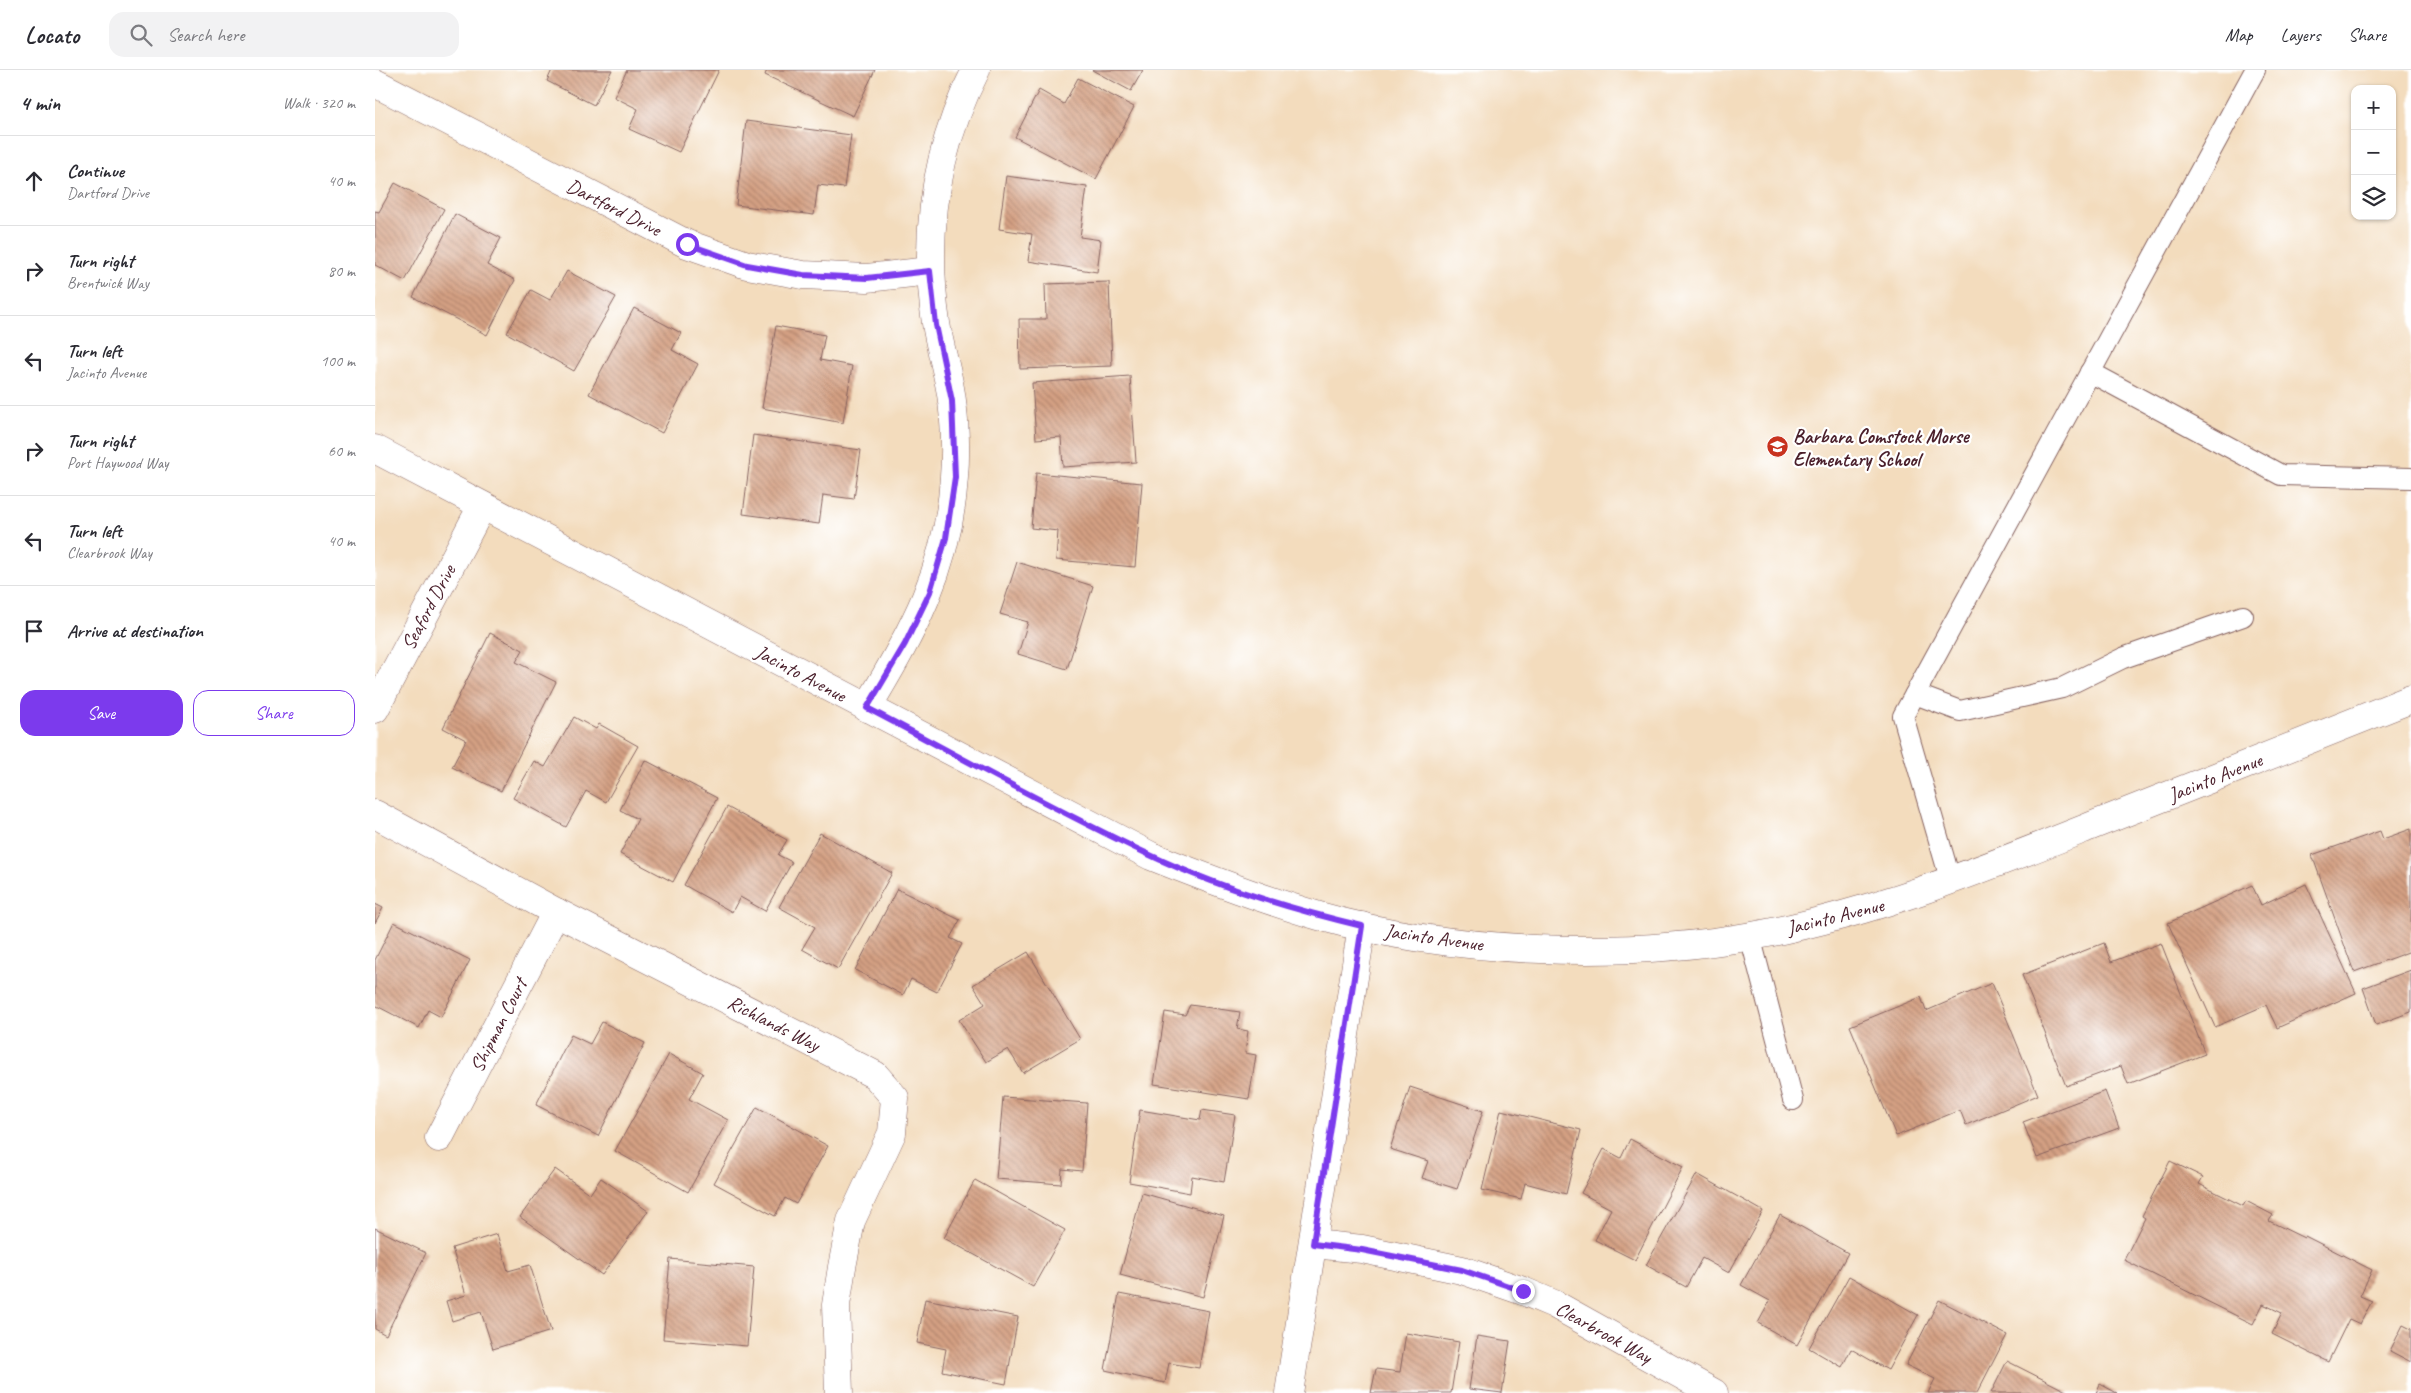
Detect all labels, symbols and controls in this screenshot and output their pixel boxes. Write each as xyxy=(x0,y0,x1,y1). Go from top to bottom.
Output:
search box xyxy=(109,12,459,57)
text: Locato xyxy=(25,20,79,50)
icon: search xyxy=(127,21,155,49)
text: Search here xyxy=(167,23,245,47)
text: Map xyxy=(2225,24,2253,46)
text: Layers xyxy=(2281,24,2320,46)
text: Share xyxy=(2348,24,2386,46)
map controls xyxy=(2351,85,2396,220)
button: + xyxy=(2351,85,2396,130)
text: 4 min xyxy=(20,90,60,116)
text: Walk · 320 m xyxy=(283,93,355,113)
button: − xyxy=(2351,130,2396,175)
text: Continue xyxy=(67,159,124,183)
icon: ahead xyxy=(20,167,48,195)
text: 40 m xyxy=(328,171,355,191)
street label: Dartford Drive xyxy=(562,173,666,243)
button: layers xyxy=(2351,175,2396,220)
text: Dartford Drive xyxy=(67,183,149,203)
route start xyxy=(676,233,699,256)
text: Turn right xyxy=(67,249,134,273)
icon: right xyxy=(20,257,48,285)
text: 80 m xyxy=(328,261,355,281)
text: Brentwick Way xyxy=(67,273,149,293)
text: Turn left xyxy=(67,339,122,363)
icon: left xyxy=(20,347,48,375)
text: 100 m xyxy=(321,351,355,371)
text: Jacinto Avenue xyxy=(67,363,146,383)
place label: Barbara Comstock Morse Elementary School xyxy=(1793,424,1971,472)
text: Turn right xyxy=(67,429,134,453)
school or university icon: Barbara Comstock Morse Elementary School xyxy=(1765,435,1789,459)
icon: right xyxy=(20,437,48,465)
text: 60 m xyxy=(328,441,355,461)
text: Port Haywood Way xyxy=(67,453,169,473)
text: Turn left xyxy=(67,519,122,543)
icon: left xyxy=(20,527,48,555)
text: 40 m xyxy=(328,531,355,551)
text: Clearbrook Way xyxy=(67,543,152,563)
street label: Seaford Drive xyxy=(396,559,462,654)
icon: arrive xyxy=(20,617,48,645)
text: Arrive at destination xyxy=(67,619,203,643)
street label: Jacinto Avenue xyxy=(750,639,852,708)
button: Save xyxy=(20,690,183,736)
button: Share xyxy=(193,690,355,736)
street label: Jacinto Avenue xyxy=(2164,747,2267,808)
street label: Jacinto Avenue xyxy=(1783,892,1888,941)
street label: Jacinto Avenue xyxy=(1382,918,1486,957)
street label: Shipman Court xyxy=(464,971,534,1076)
street label: Richlands Way xyxy=(724,990,826,1058)
route end xyxy=(1512,1280,1535,1303)
street label: Clearbrook Way xyxy=(1551,1296,1658,1370)

